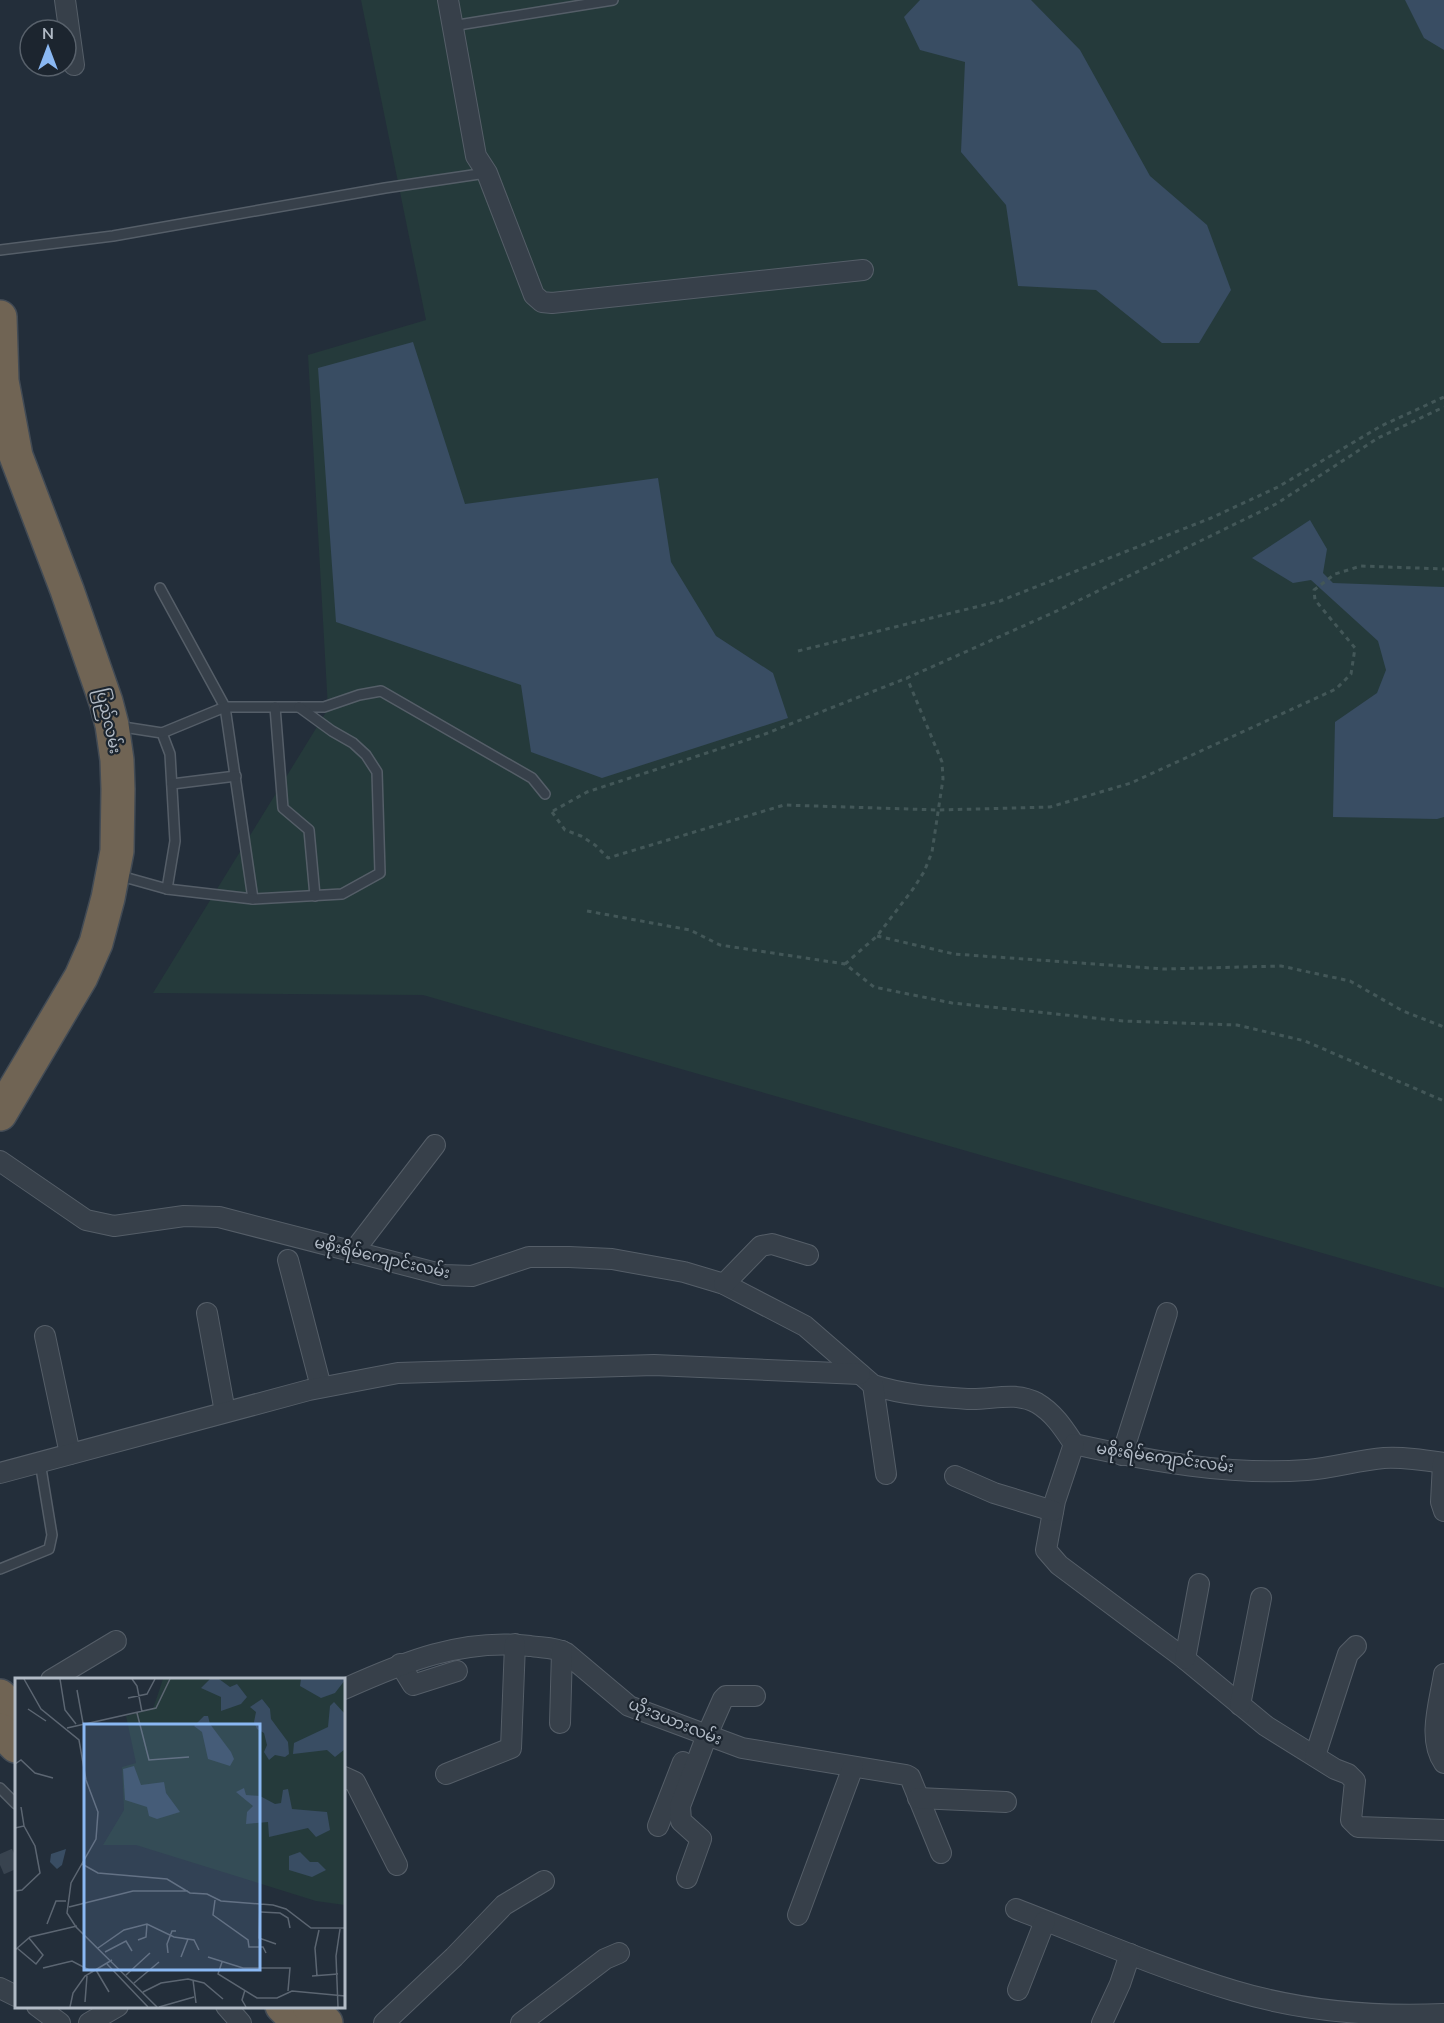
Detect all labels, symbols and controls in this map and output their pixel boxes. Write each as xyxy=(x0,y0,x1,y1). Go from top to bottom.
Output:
north arrow xyxy=(18,18,78,78)
text: N xyxy=(42,23,54,45)
street label: ပြည်လမ်း xyxy=(88,686,127,756)
street label: မစိုးရိမ်ကျောင်းလမ်း xyxy=(311,1231,452,1287)
street label: မစိုးရိမ်ကျောင်းလမ်း xyxy=(1094,1436,1235,1482)
inset map xyxy=(15,1678,345,2008)
street label: ယိုးဒယားလမ်း xyxy=(624,1692,725,1754)

